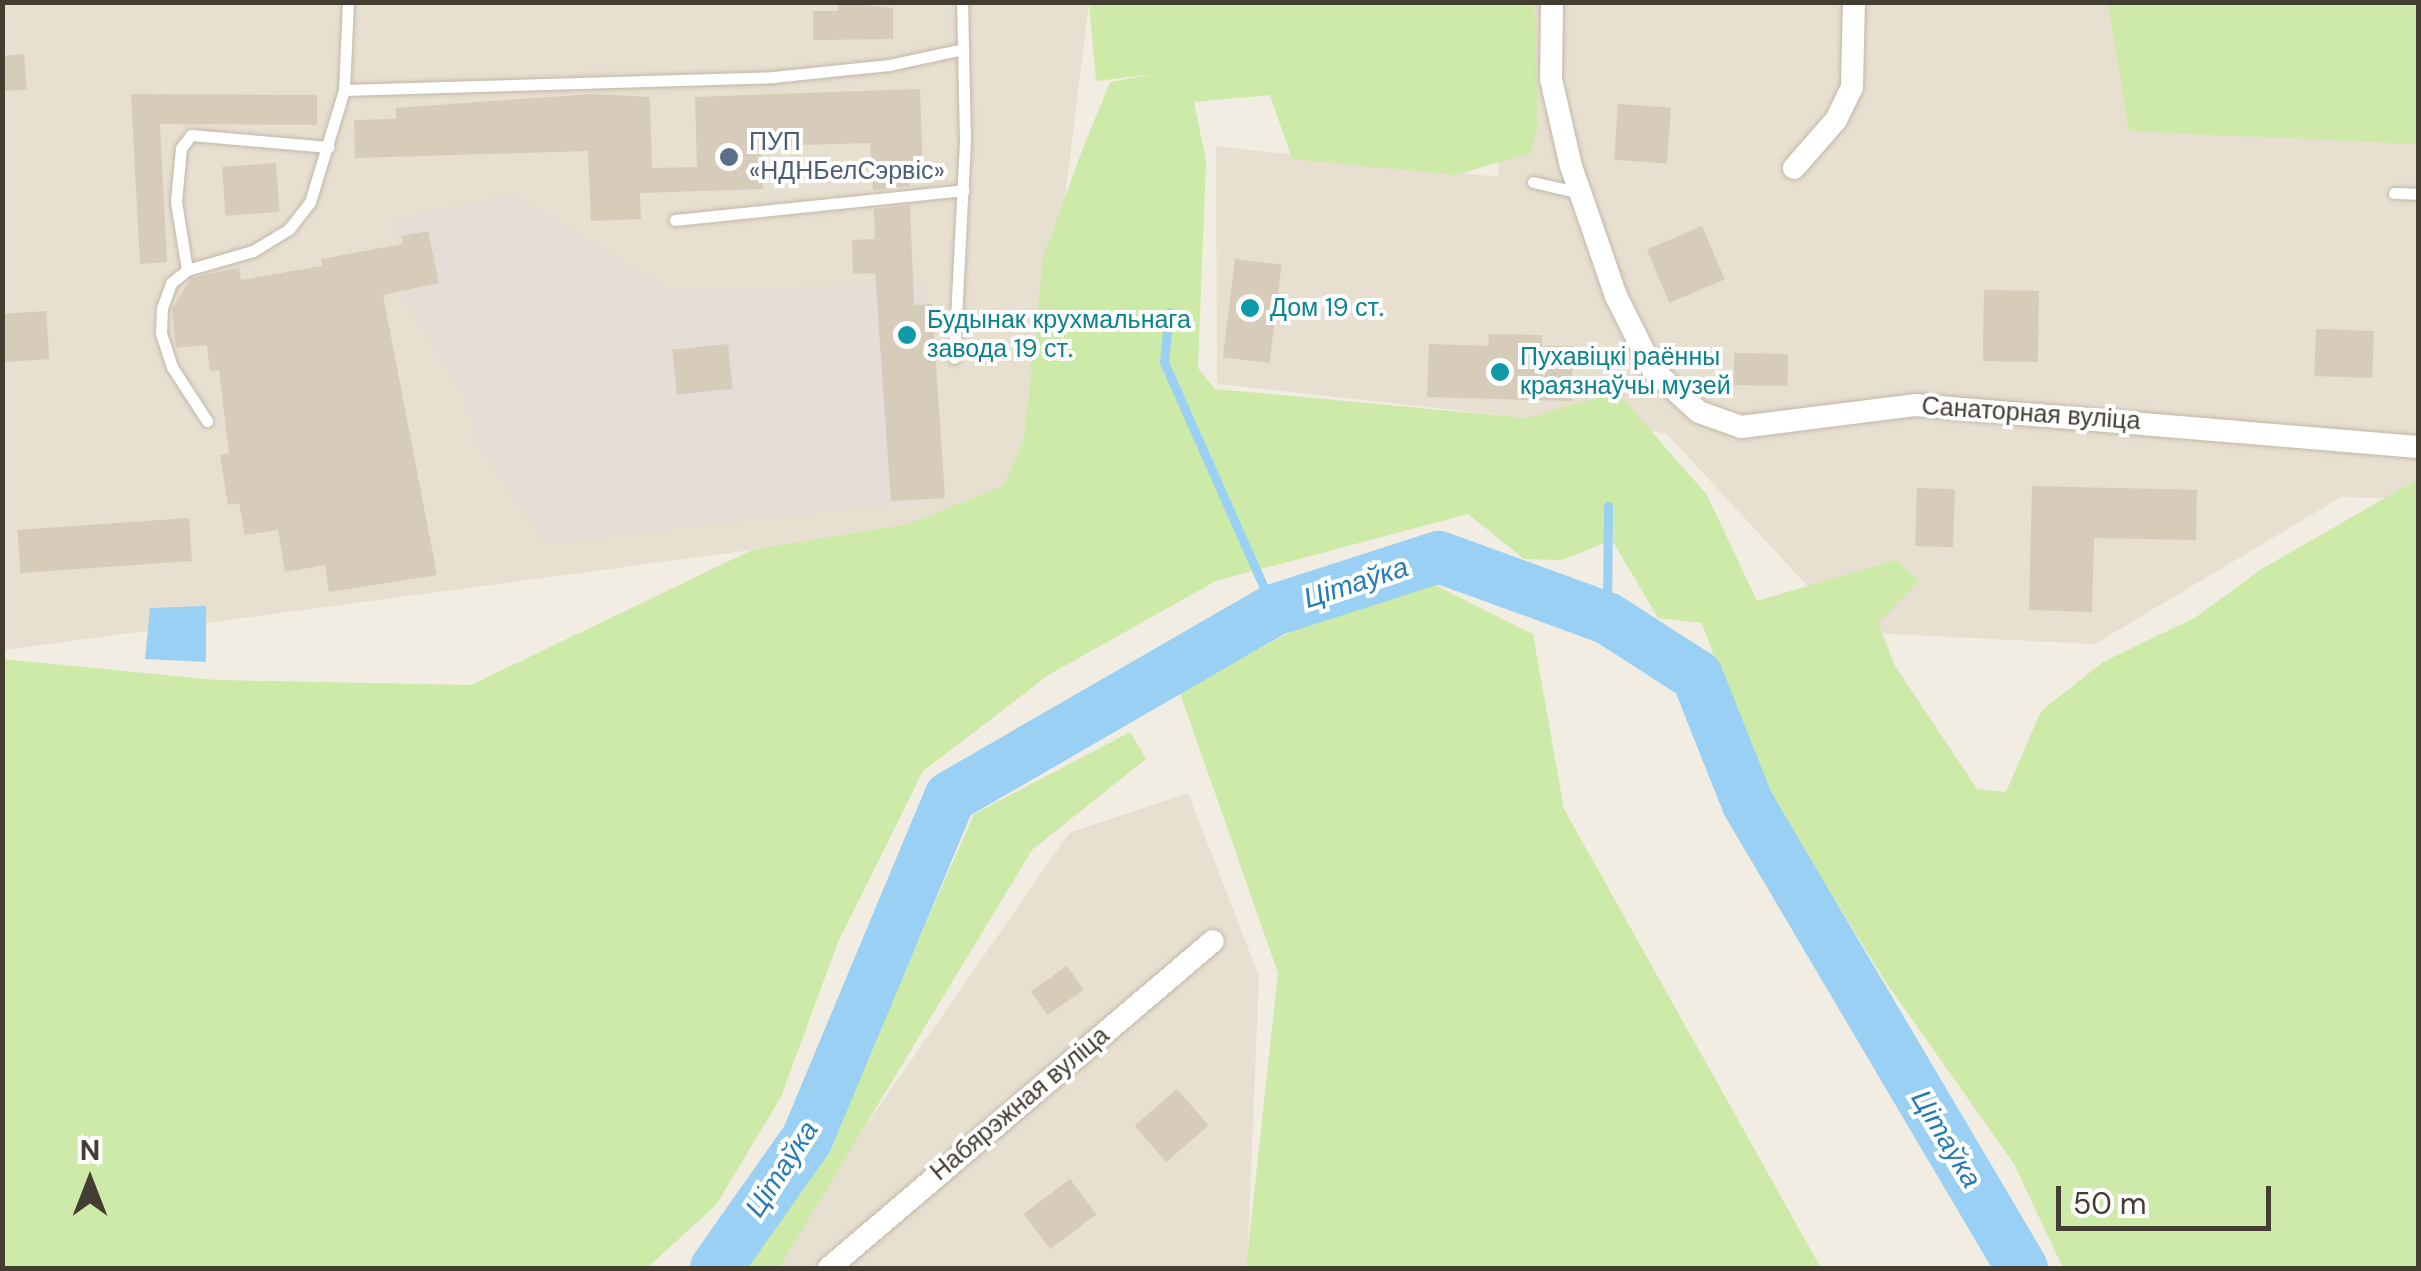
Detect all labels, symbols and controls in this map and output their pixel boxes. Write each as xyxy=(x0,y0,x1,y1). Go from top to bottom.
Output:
place label: ПУП «НДНБелСэрвіс» xyxy=(749,128,945,187)
marker: ПУП «НДНБелСэрвіс» xyxy=(718,146,740,168)
place label: Дом 19 ст. xyxy=(1270,293,1384,323)
marker: Дом 19 ст. xyxy=(1239,297,1261,319)
place label: Будынак крухмальнага завода 19 ст. xyxy=(927,306,1191,365)
marker: Будынак крухмальнага завода 19 ст. xyxy=(896,324,918,346)
place label: Пухавіцкі раённы краязнаўчы музей xyxy=(1520,343,1731,402)
marker: Пухавіцкі раённы краязнаўчы музей xyxy=(1489,361,1511,383)
street label: Санаторная вуліца xyxy=(1921,391,2141,437)
water label: Цітаўка xyxy=(1299,550,1413,616)
street label: Набярэжная вуліца xyxy=(925,1021,1115,1187)
water label: Цітаўка xyxy=(1904,1084,1988,1194)
water label: Цітаўка xyxy=(739,1115,825,1223)
north arrow xyxy=(40,1131,140,1231)
text: N xyxy=(80,1132,100,1169)
scale bar xyxy=(2061,1166,2276,1228)
text: 50 m xyxy=(2073,1184,2147,1223)

